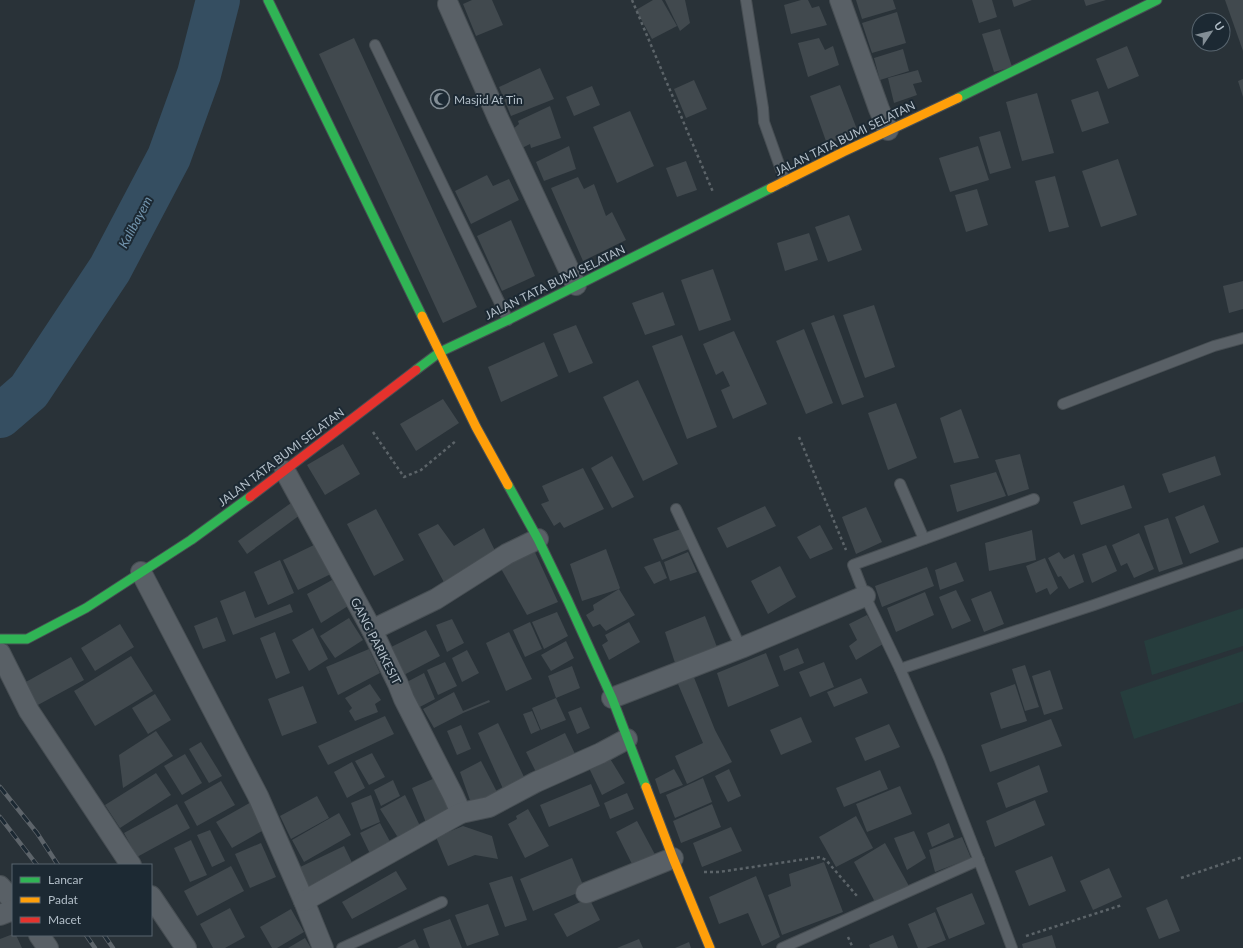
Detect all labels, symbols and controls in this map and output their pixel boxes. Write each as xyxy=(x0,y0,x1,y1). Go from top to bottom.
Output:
north arrow xyxy=(1191,12,1231,52)
text: U xyxy=(1212,19,1227,33)
mosque icon: Masjid At Tin xyxy=(429,88,451,110)
place label: Masjid At Tin xyxy=(454,92,523,107)
street label: JALAN TATA BUMI SELATAN xyxy=(772,97,918,179)
water label: Kalibayem xyxy=(115,193,155,251)
street label: JALAN TATA BUMI SELATAN xyxy=(482,241,628,323)
street label: JALAN TATA BUMI SELATAN xyxy=(215,405,347,509)
street label: GANG PARIKESIT xyxy=(348,595,404,687)
legend xyxy=(12,864,152,936)
text: Lancar xyxy=(48,872,84,887)
text: Padat xyxy=(48,892,79,907)
text: Macet xyxy=(48,912,82,927)

